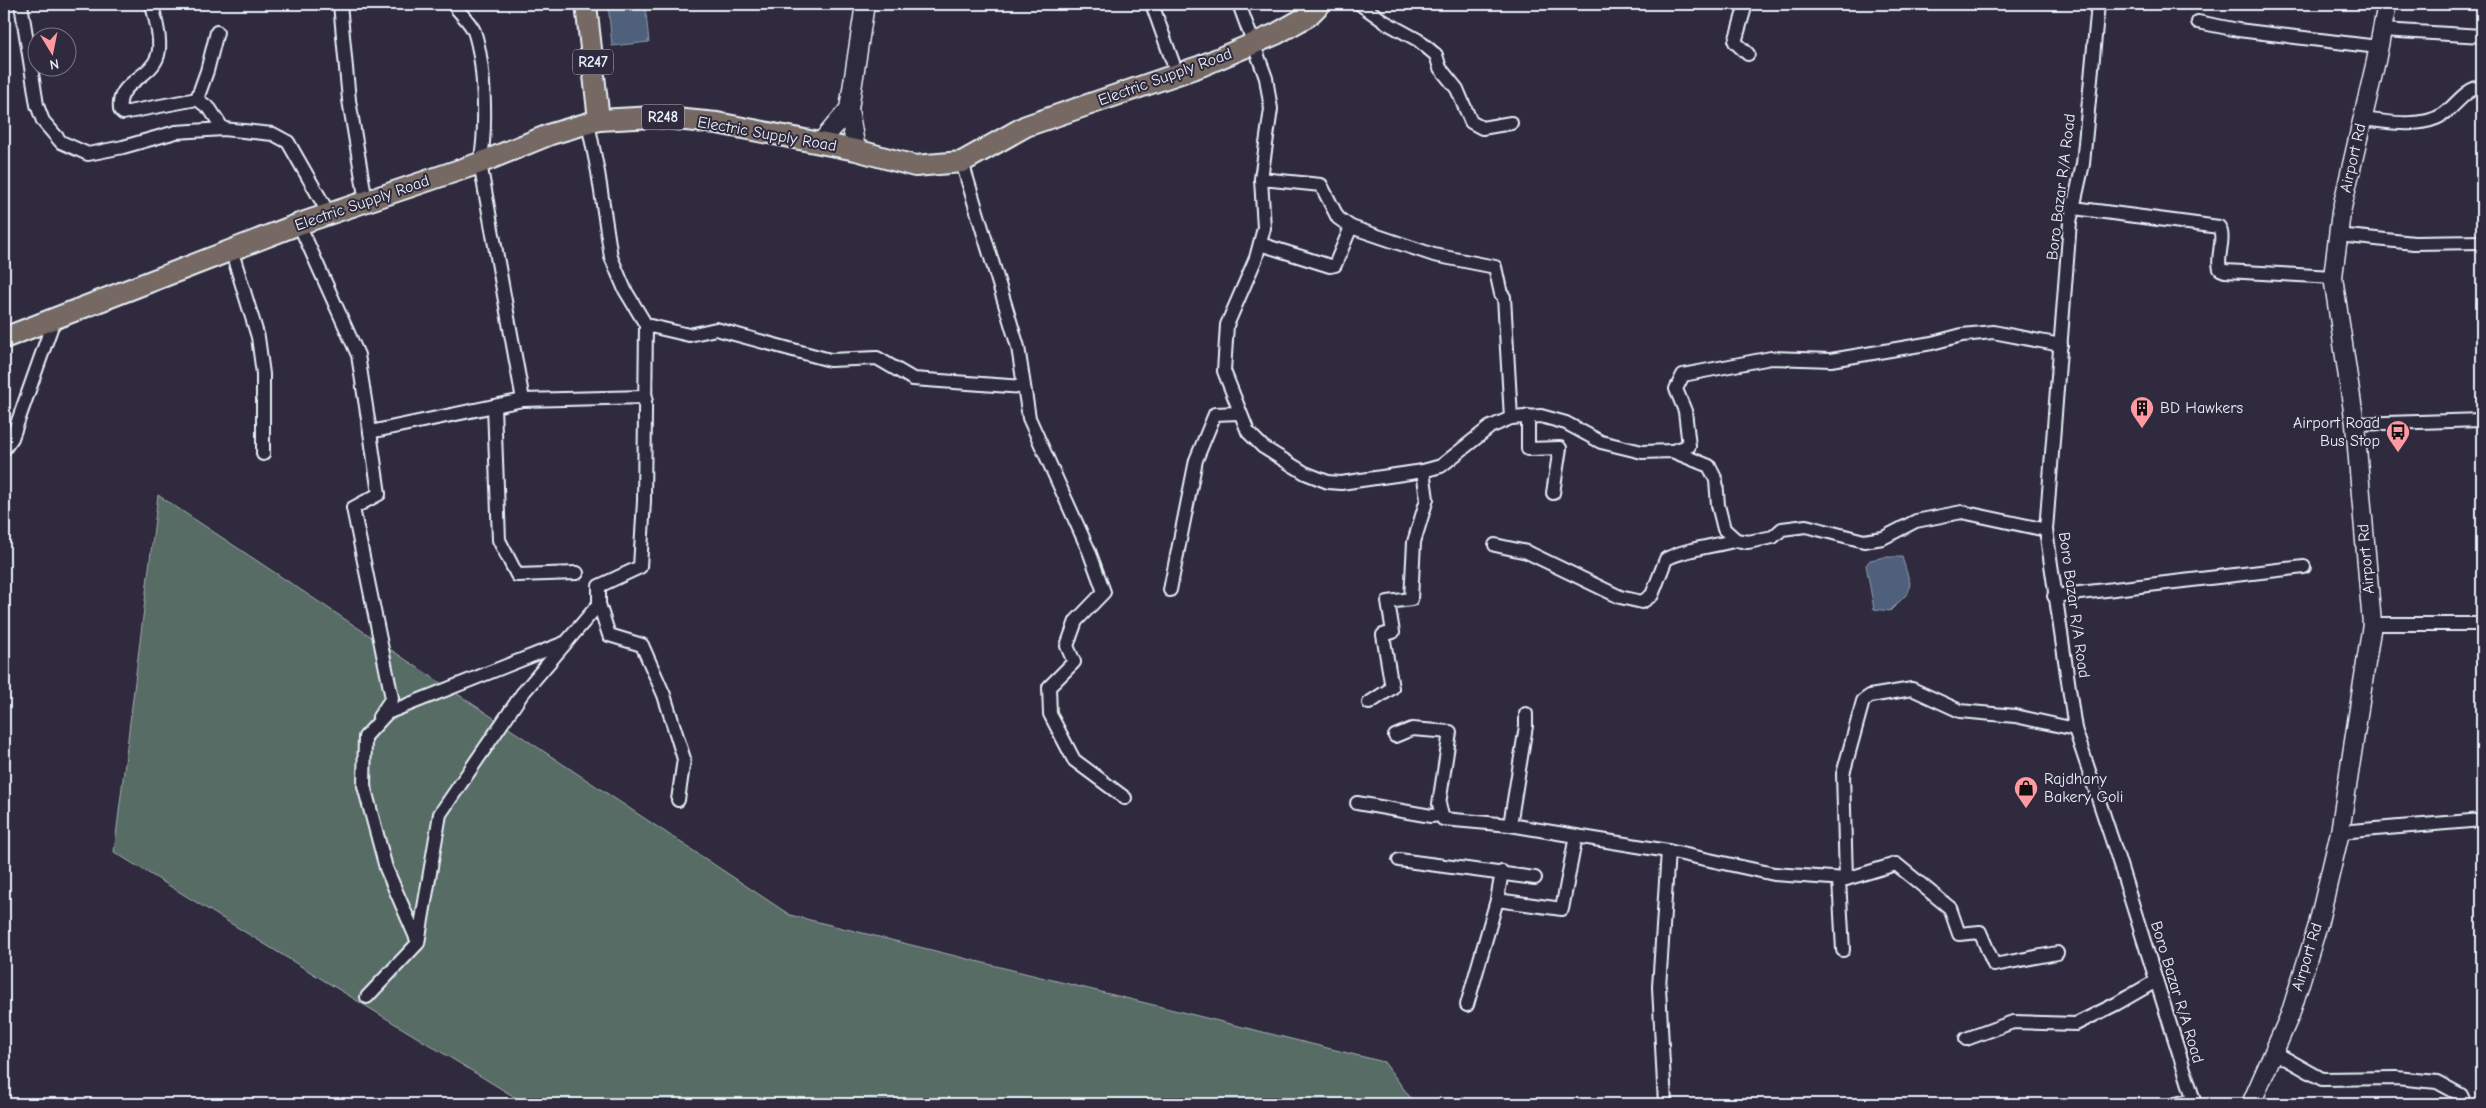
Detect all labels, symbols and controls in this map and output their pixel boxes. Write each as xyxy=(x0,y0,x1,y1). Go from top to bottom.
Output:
north arrow xyxy=(28,28,78,78)
street label: Electric Supply Road xyxy=(1096,44,1234,110)
road number: R247 xyxy=(573,50,613,74)
text: N xyxy=(48,55,60,73)
road number: R248 xyxy=(642,104,684,130)
street label: Electric Supply Road xyxy=(696,113,838,155)
street label: Boro Bazar R/A Road xyxy=(2043,113,2079,261)
street label: Airport Rd xyxy=(2336,122,2370,194)
street label: Electric Supply Road xyxy=(292,172,432,234)
building icon: BD Hawkers xyxy=(2129,395,2155,429)
place label: BD Hawkers xyxy=(2160,399,2243,417)
place label: Airport Road Bus Stop xyxy=(2293,414,2380,450)
bus stop icon: Airport Road Bus Stop xyxy=(2385,419,2411,453)
street label: Airport Rd xyxy=(2354,523,2378,595)
street label: Boro Bazar R/A Road xyxy=(2055,531,2093,679)
place label: Rajdhany Bakery Goli xyxy=(2044,770,2124,806)
shop icon: Rajdhany Bakery Goli xyxy=(2013,775,2039,809)
street label: Boro Bazar R/A Road xyxy=(2147,919,2207,1065)
street label: Airport Rd xyxy=(2288,921,2326,993)

